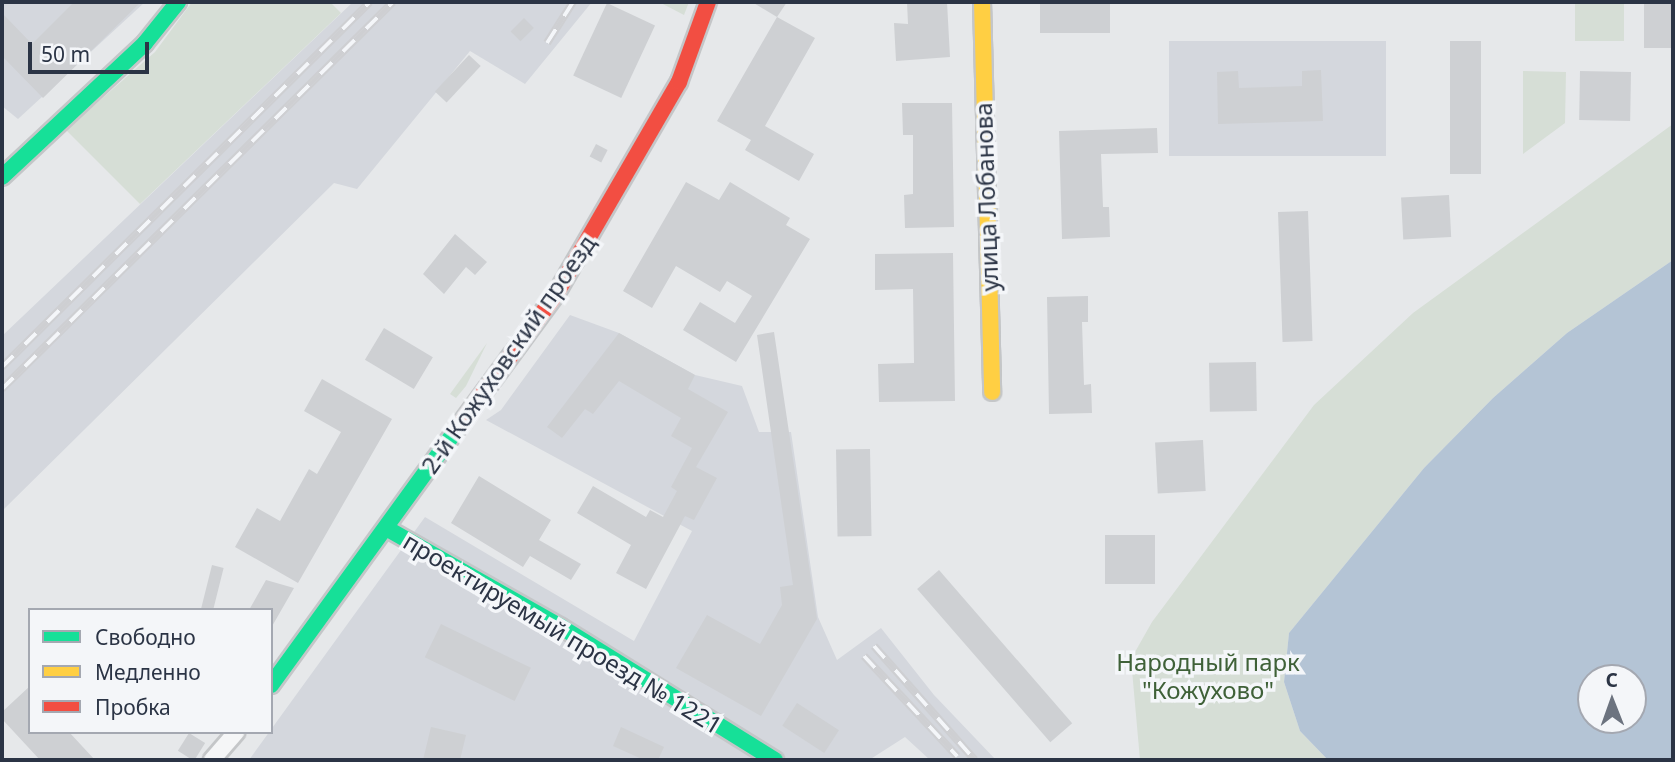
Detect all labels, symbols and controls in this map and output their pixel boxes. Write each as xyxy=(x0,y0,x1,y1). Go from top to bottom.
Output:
scale bar xyxy=(32,28,152,72)
text: 50 m xyxy=(41,40,90,68)
street label: улица Лобанова xyxy=(968,102,1004,292)
street label: 2-й Кожуховский проезд xyxy=(415,229,601,479)
street label: проектируемый проезд № 1221 xyxy=(398,526,728,740)
legend xyxy=(28,608,273,734)
text: Свободно xyxy=(95,623,196,651)
park label: Народный парк "Кожухово" xyxy=(1116,648,1300,704)
text: Медленно xyxy=(95,658,201,686)
north arrow xyxy=(1577,664,1647,734)
text: С xyxy=(1605,667,1618,693)
text: Пробка xyxy=(95,693,171,721)

